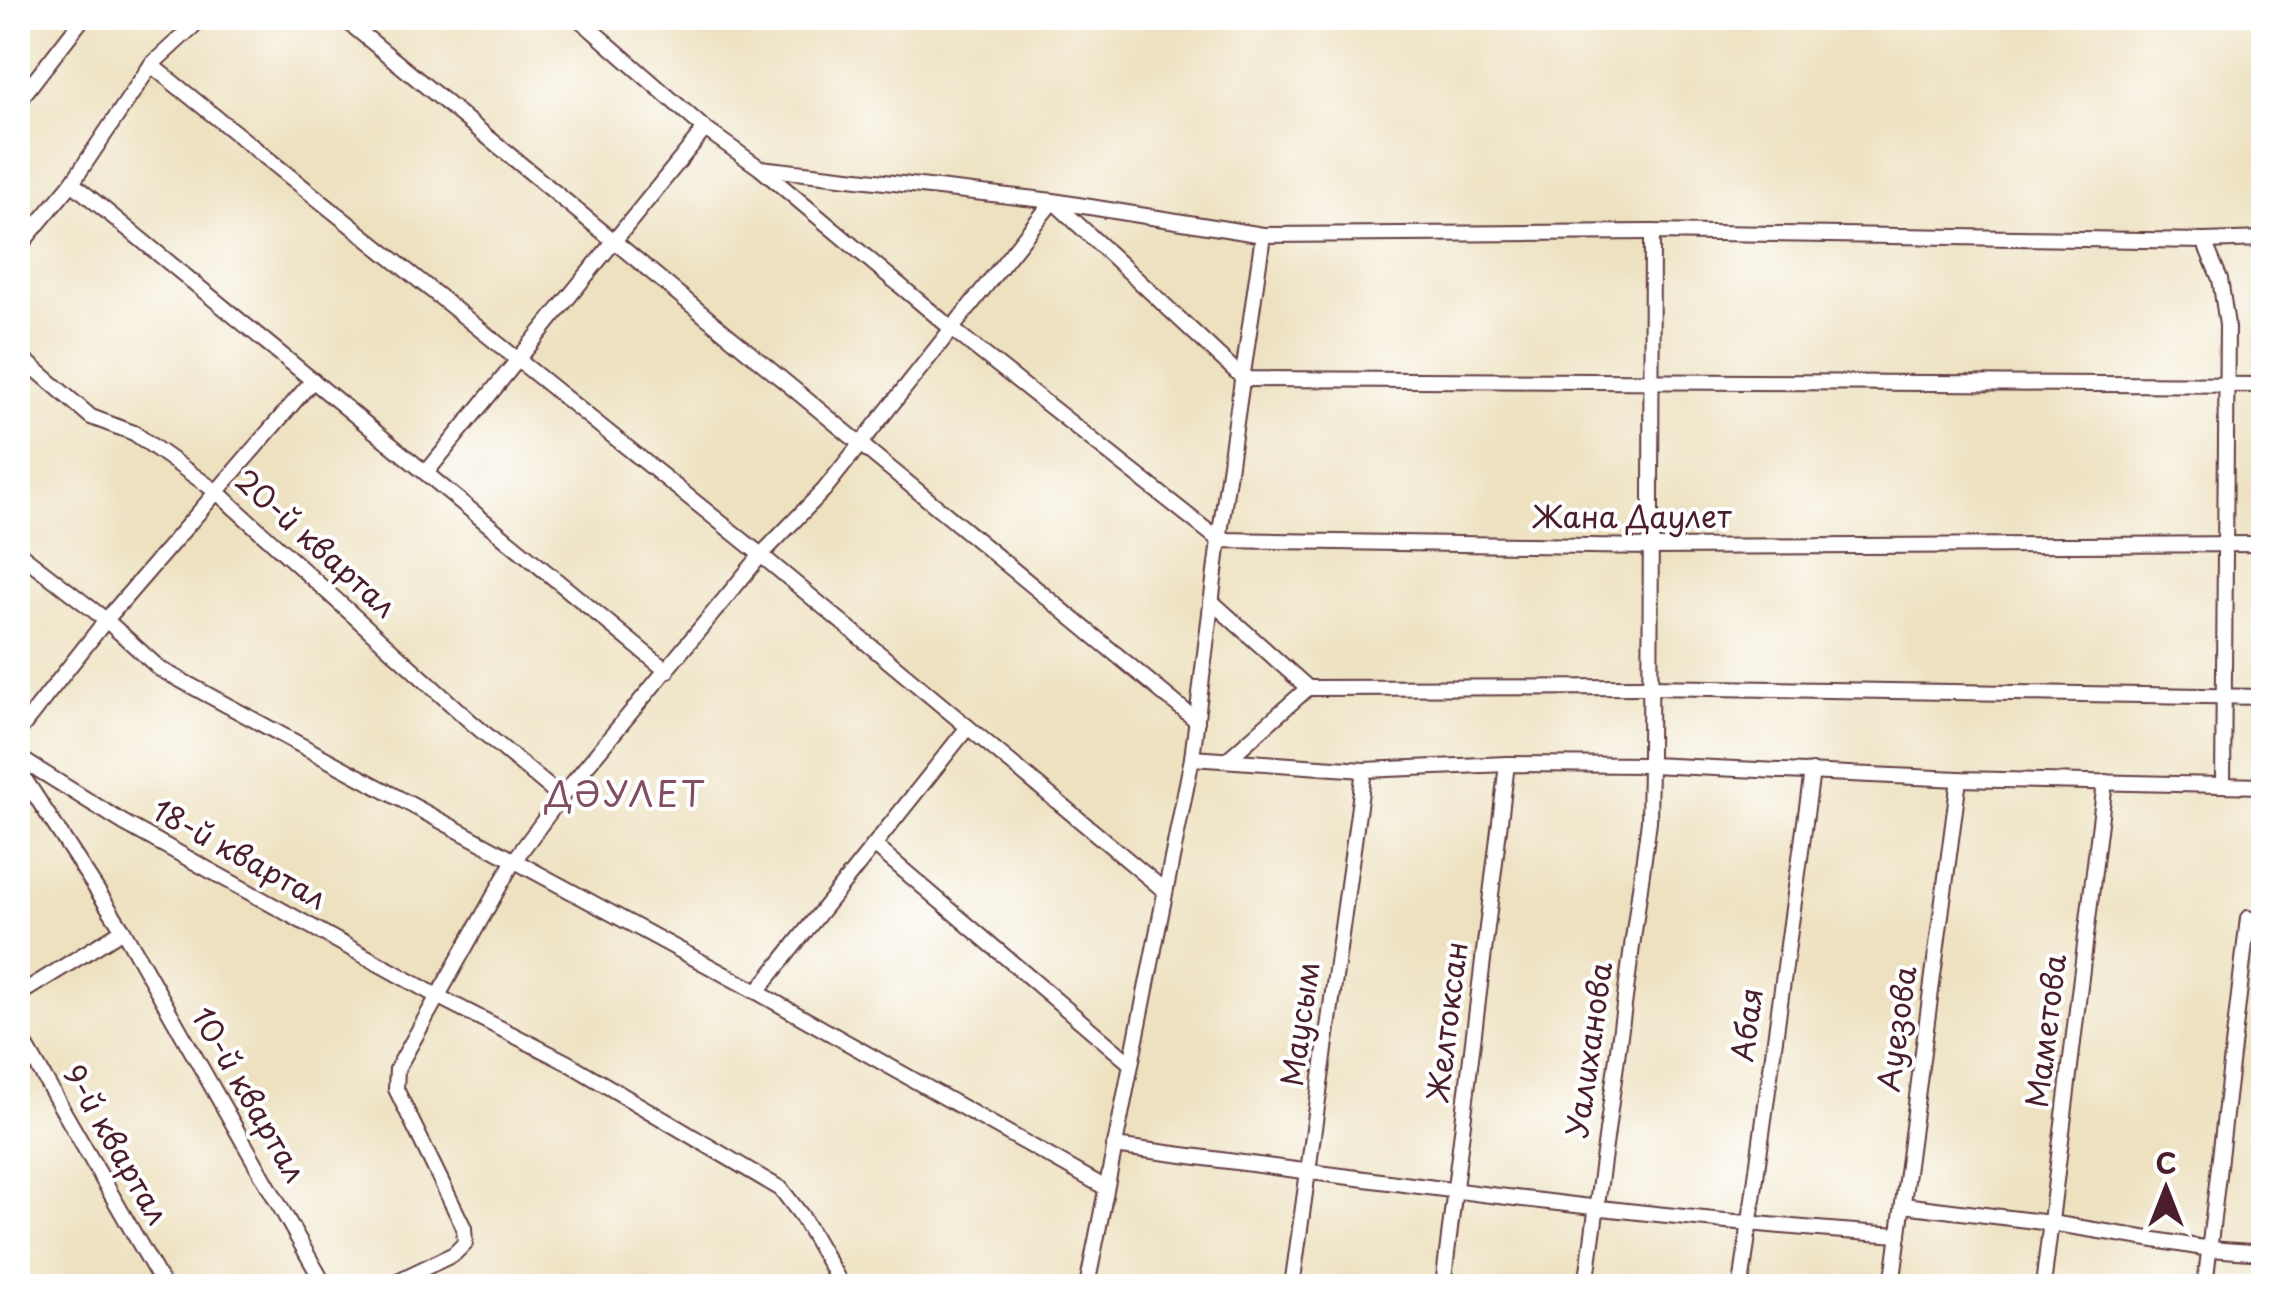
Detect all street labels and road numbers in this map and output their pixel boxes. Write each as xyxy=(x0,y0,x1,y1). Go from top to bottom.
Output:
street label: 20-й квартал xyxy=(226,457,407,627)
street label: Жана Даулет xyxy=(1532,493,1732,538)
street label: 18-й квартал xyxy=(145,786,336,919)
street label: Желтоксан xyxy=(1413,939,1478,1105)
street label: Маметова xyxy=(2013,951,2076,1110)
street label: Маусым xyxy=(1268,958,1330,1089)
street label: Уалиханова xyxy=(1553,959,1622,1140)
street label: Ауезова xyxy=(1864,963,1927,1094)
street label: Абая xyxy=(1718,985,1773,1064)
street label: 10-й квартал xyxy=(182,997,319,1190)
street label: 9-й квартал xyxy=(53,1055,181,1232)

